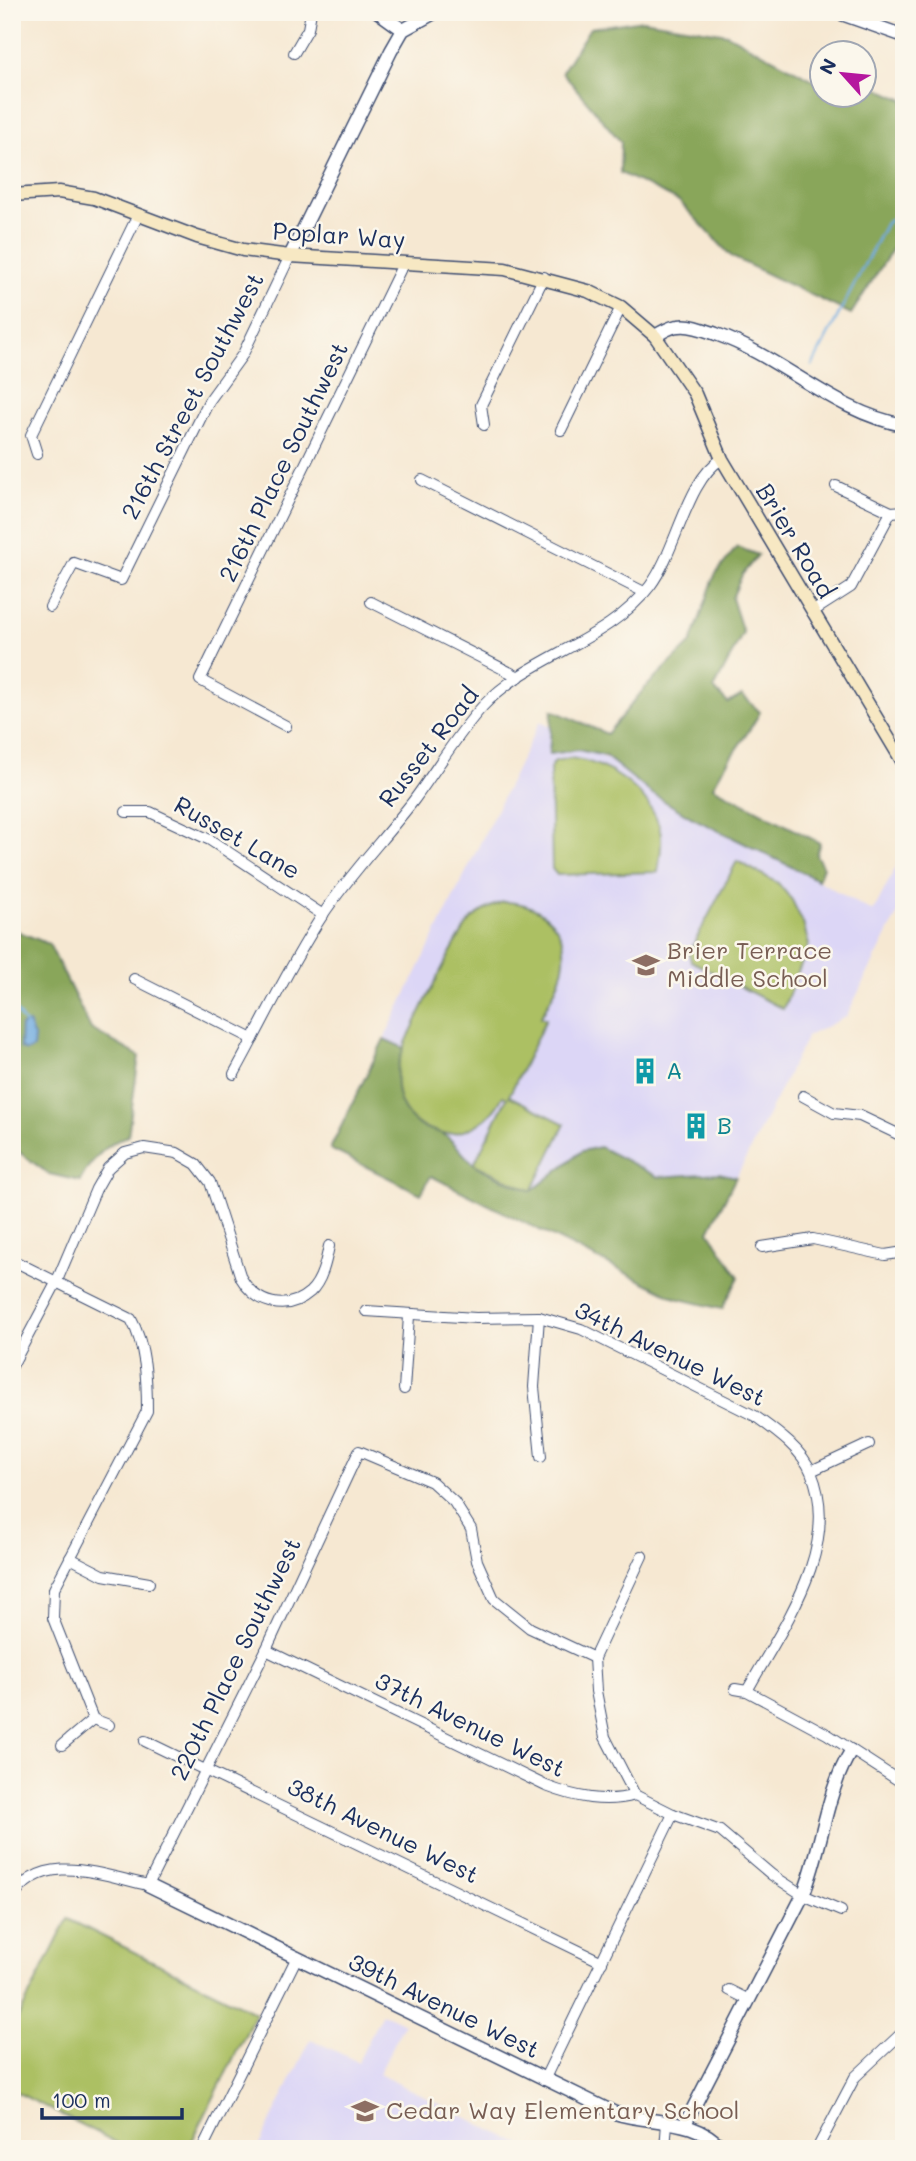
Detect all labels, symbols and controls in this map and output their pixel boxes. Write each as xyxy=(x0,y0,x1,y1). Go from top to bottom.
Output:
north arrow xyxy=(808,38,878,108)
text: N xyxy=(813,54,842,78)
street label: Poplar Way xyxy=(272,214,407,255)
street label: 216th Street Southwest xyxy=(113,267,270,524)
street label: 216th Place Southwest xyxy=(211,336,354,586)
street label: Brier Road xyxy=(750,477,843,603)
street label: Russet Road xyxy=(371,680,485,813)
street label: Russet Lane xyxy=(169,788,306,885)
place label: Brier Terrace Middle School xyxy=(667,934,832,993)
school or university icon: Brier Terrace Middle School xyxy=(631,950,661,980)
place label: A xyxy=(666,1054,683,1085)
building icon: A xyxy=(630,1056,660,1086)
place label: B xyxy=(717,1109,732,1140)
building icon: B xyxy=(681,1111,711,1141)
street label: 34th Avenue West xyxy=(570,1293,771,1412)
street label: 220th Place Southwest xyxy=(162,1532,307,1785)
street label: 37th Avenue West xyxy=(370,1664,571,1783)
street label: 38th Avenue West xyxy=(283,1770,484,1889)
street label: 39th Avenue West xyxy=(344,1945,545,2064)
scale bar xyxy=(42,2077,182,2121)
text: 100 m xyxy=(52,2086,111,2113)
place label: Cedar Way Elementary School xyxy=(386,2094,739,2125)
school or university icon: Cedar Way Elementary School xyxy=(350,2096,380,2126)

